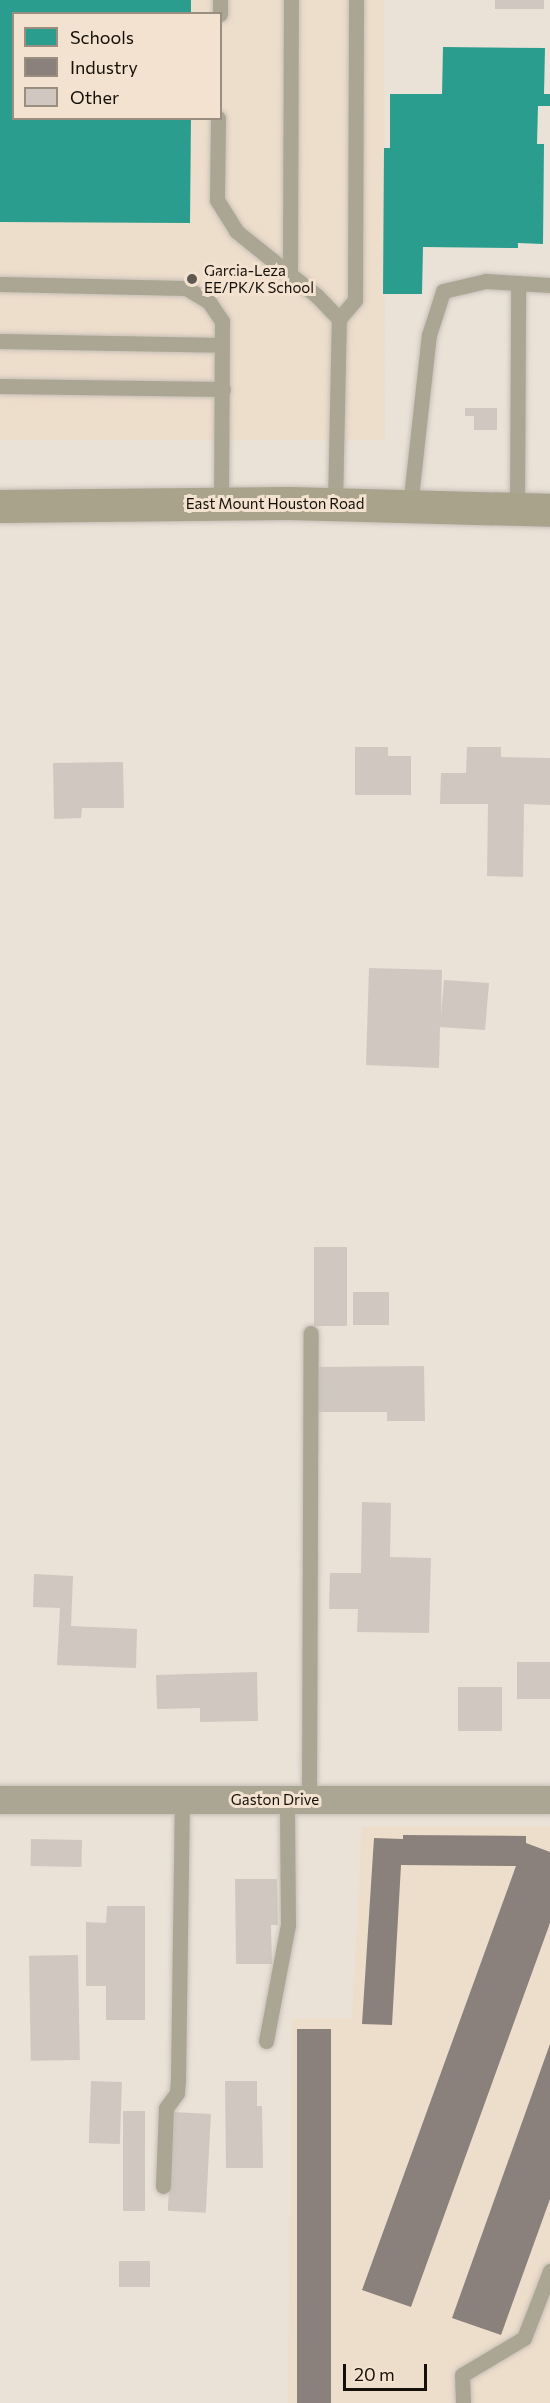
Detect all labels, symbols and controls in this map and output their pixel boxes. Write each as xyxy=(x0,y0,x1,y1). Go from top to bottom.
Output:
legend xyxy=(12,12,222,120)
text: Schools xyxy=(70,26,134,48)
text: Industry xyxy=(70,56,138,78)
text: Other xyxy=(70,86,119,108)
place label: Garcia-Leza EE/PK/K School xyxy=(204,261,314,296)
marker: Garcia-Leza EE/PK/K School xyxy=(185,272,199,286)
street label: East Mount Houston Road xyxy=(186,495,364,513)
street label: Gaston Drive xyxy=(231,1791,319,1809)
scale bar xyxy=(346,2352,430,2390)
text: 20 m xyxy=(354,2363,395,2385)

